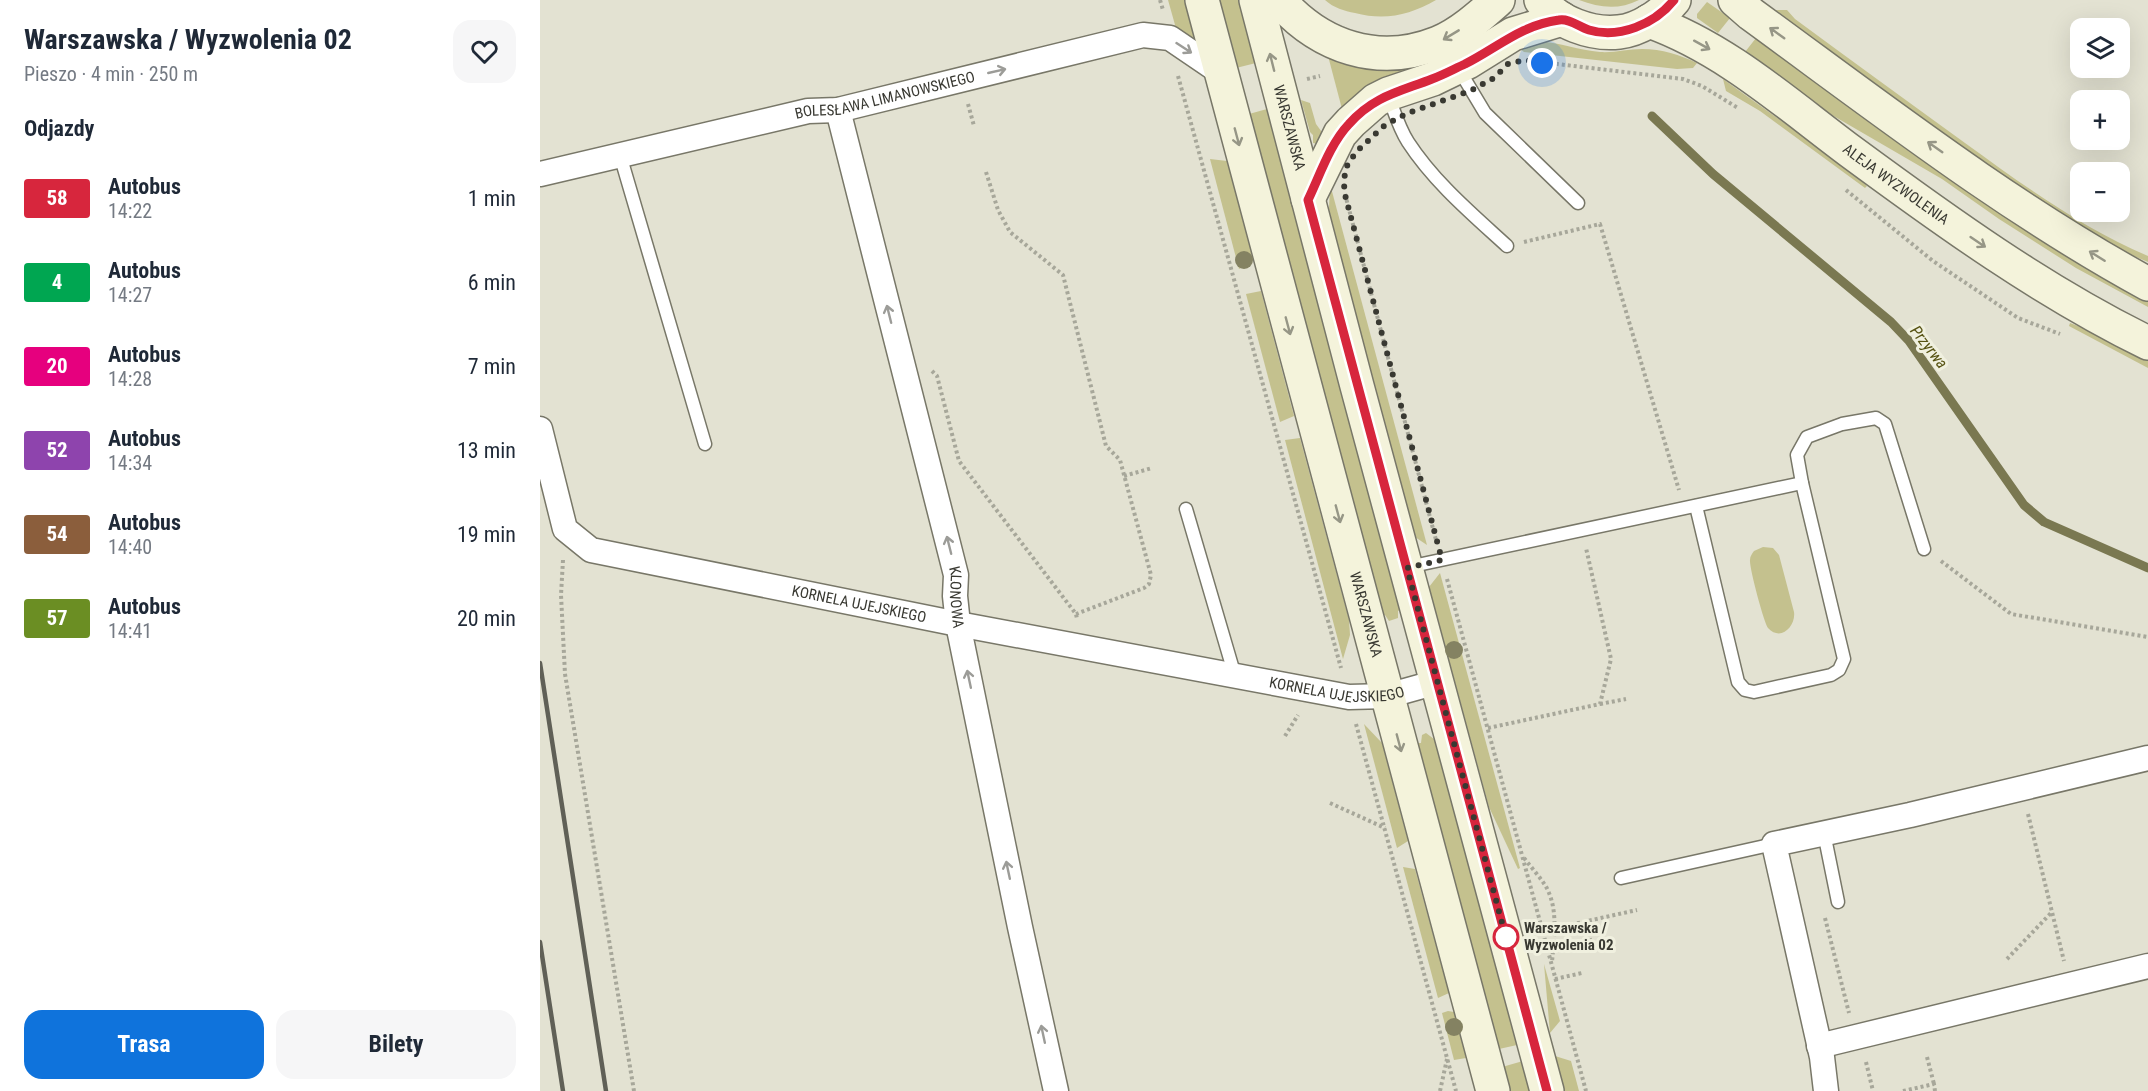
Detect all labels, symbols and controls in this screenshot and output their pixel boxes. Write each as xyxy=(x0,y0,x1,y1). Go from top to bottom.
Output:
map controls xyxy=(2070,18,2130,222)
button: layers xyxy=(2070,18,2130,78)
button: heart xyxy=(453,20,516,83)
text: Warszawska / Wyzwolenia 02 xyxy=(24,23,352,56)
one-way arrow xyxy=(1770,27,1786,39)
one-way arrow xyxy=(1443,29,1460,41)
one-way arrow xyxy=(1693,39,1710,51)
one-way arrow xyxy=(1175,42,1192,54)
your location xyxy=(1527,48,1557,78)
one-way arrow xyxy=(1265,52,1277,71)
text: Pieszo · 4 min · 250 m xyxy=(24,62,198,86)
one-way arrow xyxy=(987,64,1006,76)
street label: BOLESŁAWA LIMANOWSKIEGO xyxy=(793,68,977,123)
street label: WARSZAWSKA xyxy=(1270,83,1309,173)
button: + xyxy=(2070,90,2130,150)
text: Odjazdy xyxy=(24,116,94,141)
one-way arrow xyxy=(1232,128,1244,147)
street label: ALEJA WYZWOLENIA xyxy=(1839,140,1953,229)
one-way arrow xyxy=(1927,141,1943,154)
button: − xyxy=(2070,162,2130,222)
text: Autobus xyxy=(108,174,181,199)
text: 58 xyxy=(46,186,68,210)
text: 1 min xyxy=(468,186,516,211)
text: 14:22 xyxy=(108,199,152,223)
one-way arrow xyxy=(1969,236,1986,248)
one-way arrow xyxy=(2089,249,2106,261)
text: Autobus xyxy=(108,258,181,283)
text: 4 xyxy=(52,270,62,294)
text: 6 min xyxy=(468,270,516,295)
text: 14:27 xyxy=(108,283,152,307)
one-way arrow xyxy=(883,305,894,324)
one-way arrow xyxy=(1283,316,1294,335)
water label: Przyrwa xyxy=(1906,322,1952,372)
text: Autobus xyxy=(108,342,181,367)
text: 20 xyxy=(46,354,68,378)
text: 7 min xyxy=(468,354,516,379)
text: 14:28 xyxy=(108,367,152,391)
text: Autobus xyxy=(108,426,181,451)
text: 52 xyxy=(46,438,68,462)
text: 13 min xyxy=(457,438,516,463)
text: 14:34 xyxy=(108,451,152,475)
one-way arrow xyxy=(1333,504,1344,523)
text: Autobus xyxy=(108,510,181,535)
text: 54 xyxy=(46,522,68,546)
text: 19 min xyxy=(457,522,516,547)
text: 14:40 xyxy=(108,535,152,559)
one-way arrow xyxy=(942,536,954,555)
street label: KLONOWA xyxy=(945,564,967,629)
street label: WARSZAWSKA xyxy=(1346,570,1386,660)
street label: KORNELA UJEJSKIEGO xyxy=(790,582,928,626)
text: Autobus xyxy=(108,594,181,619)
text: 57 xyxy=(46,606,68,630)
text: 20 min xyxy=(457,606,516,631)
text: 14:41 xyxy=(108,619,152,643)
one-way arrow xyxy=(963,669,974,689)
street label: KORNELA UJEJSKIEGO xyxy=(1268,673,1406,706)
one-way arrow xyxy=(1394,733,1406,752)
one-way arrow xyxy=(1002,860,1013,880)
place label: Warszawska / Wyzwolenia 02 xyxy=(1524,919,1613,954)
marker: Warszawska / Wyzwolenia 02 xyxy=(1493,924,1519,950)
button: Trasa xyxy=(24,1010,264,1079)
button: Bilety xyxy=(276,1010,516,1079)
one-way arrow xyxy=(1037,1025,1049,1044)

